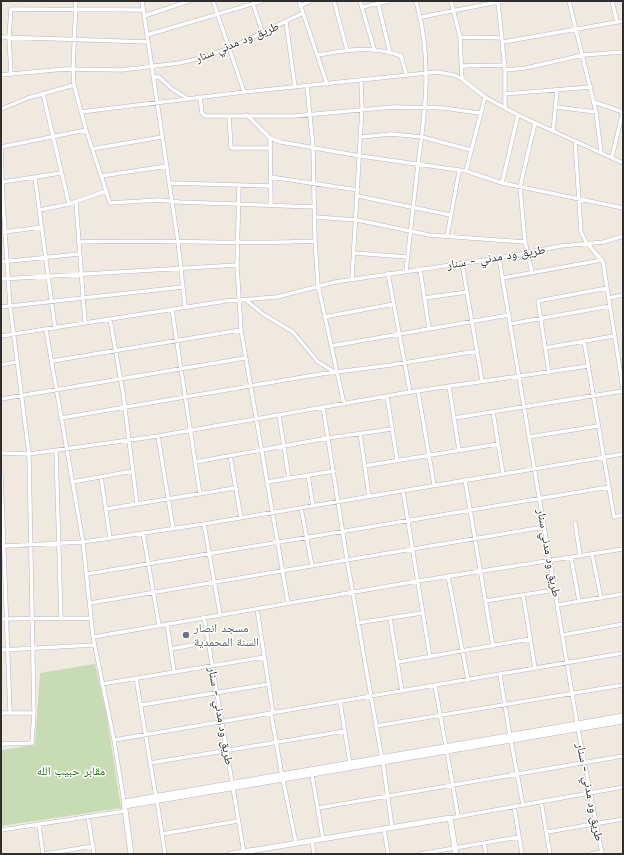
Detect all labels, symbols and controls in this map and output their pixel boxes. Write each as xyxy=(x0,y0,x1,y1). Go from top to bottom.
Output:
street label: طريق ود مدني سنار xyxy=(192,19,282,68)
street label: طريق ود مدني - سنار xyxy=(445,242,547,275)
street label: طريق ود مدني سنار xyxy=(531,507,564,599)
place label: مسجد انصار السنة المحمدية xyxy=(193,621,259,649)
marker: مسجد انصار السنة المحمدية xyxy=(181,630,191,640)
street label: طريق ود مدني - سنار xyxy=(202,665,237,767)
street label: طريق ود مدني - سنار xyxy=(570,741,606,843)
park label: مقابر حبيب الله xyxy=(37,764,105,778)

